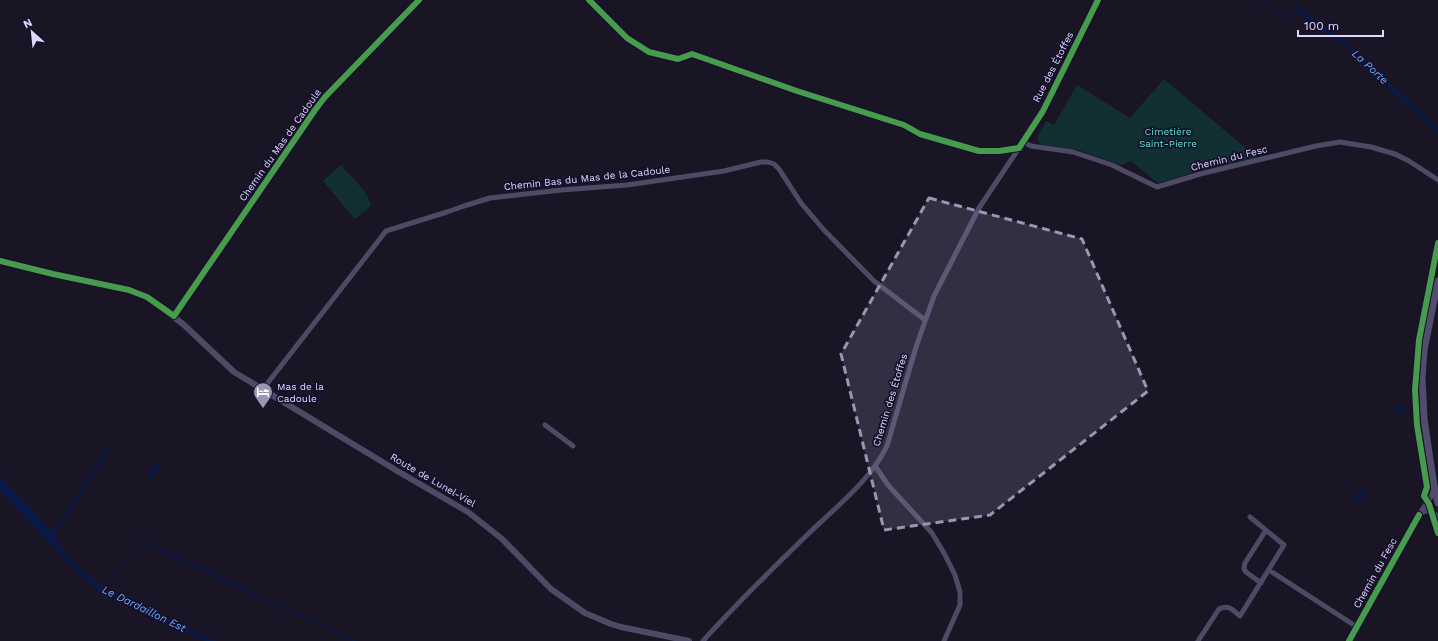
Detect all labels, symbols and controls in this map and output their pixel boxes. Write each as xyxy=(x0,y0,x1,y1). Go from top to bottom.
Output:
north arrow xyxy=(12,12,52,52)
scale bar xyxy=(1298,12,1383,38)
text: N xyxy=(21,16,34,31)
text: 100 m xyxy=(1304,19,1339,33)
street label: Rue des Étoffes xyxy=(1030,30,1076,104)
water label: La Porte xyxy=(1349,47,1391,87)
street label: Chemin du Mas de Cadoule xyxy=(237,87,323,203)
park label: Cimetière Saint-Pierre xyxy=(1139,126,1197,149)
street label: Chemin du Fesc xyxy=(1190,143,1269,173)
street label: Chemin Bas du Mas de la Cadoule xyxy=(503,164,671,192)
street label: Chemin des Étoffes xyxy=(871,352,909,448)
hotel icon: Mas de la Cadoule xyxy=(252,381,274,409)
place label: Mas de la Cadoule xyxy=(277,381,324,404)
street label: Route de Lunel-Viel xyxy=(388,451,478,509)
street label: Chemin du Fesc xyxy=(1351,536,1399,610)
water label: Le Dardaillon Est xyxy=(100,583,188,635)

